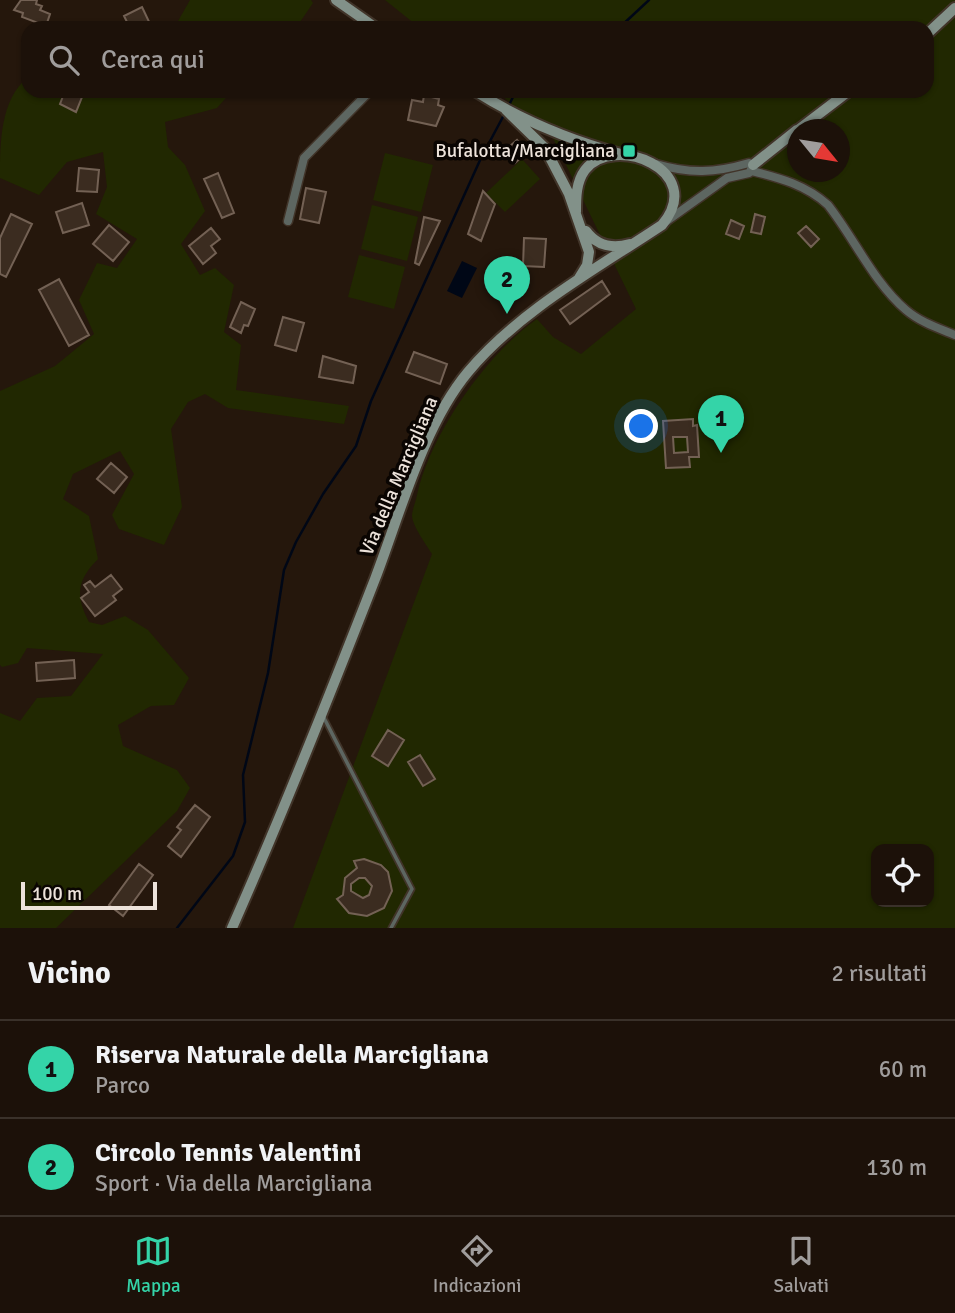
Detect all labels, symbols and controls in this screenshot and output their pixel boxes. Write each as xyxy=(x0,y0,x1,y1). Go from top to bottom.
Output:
search box xyxy=(21,21,934,98)
icon: search xyxy=(45,41,83,79)
text: Cerca qui xyxy=(101,44,205,76)
north arrow xyxy=(787,119,850,182)
place label: Bufalotta/Marcigliana xyxy=(435,139,615,163)
marker: Bufalotta/Marcigliana xyxy=(621,143,637,159)
pin: 2 xyxy=(484,256,530,314)
street label: Via della Marcigliana xyxy=(355,393,443,559)
pin: 1 xyxy=(698,395,744,453)
your location xyxy=(624,409,658,443)
map controls xyxy=(871,844,934,907)
button: locate xyxy=(871,844,934,907)
scale bar xyxy=(21,879,158,911)
text: 100 m xyxy=(32,882,82,906)
text: Vicino xyxy=(28,955,111,992)
text: 2 risultati xyxy=(831,959,927,988)
text: Riserva Naturale della Marcigliana xyxy=(95,1039,489,1071)
text: 1 xyxy=(45,1055,57,1084)
text: 60 m xyxy=(879,1055,927,1084)
text: Parco xyxy=(95,1071,150,1100)
text: Circolo Tennis Valentini xyxy=(95,1137,361,1169)
text: 2 xyxy=(45,1153,57,1182)
text: 130 m xyxy=(866,1153,927,1182)
text: Sport · Via della Marcigliana xyxy=(95,1169,372,1198)
tab: Mappa xyxy=(126,1232,181,1298)
tab: Indicazioni xyxy=(433,1232,521,1298)
tab: Salvati xyxy=(773,1232,829,1298)

